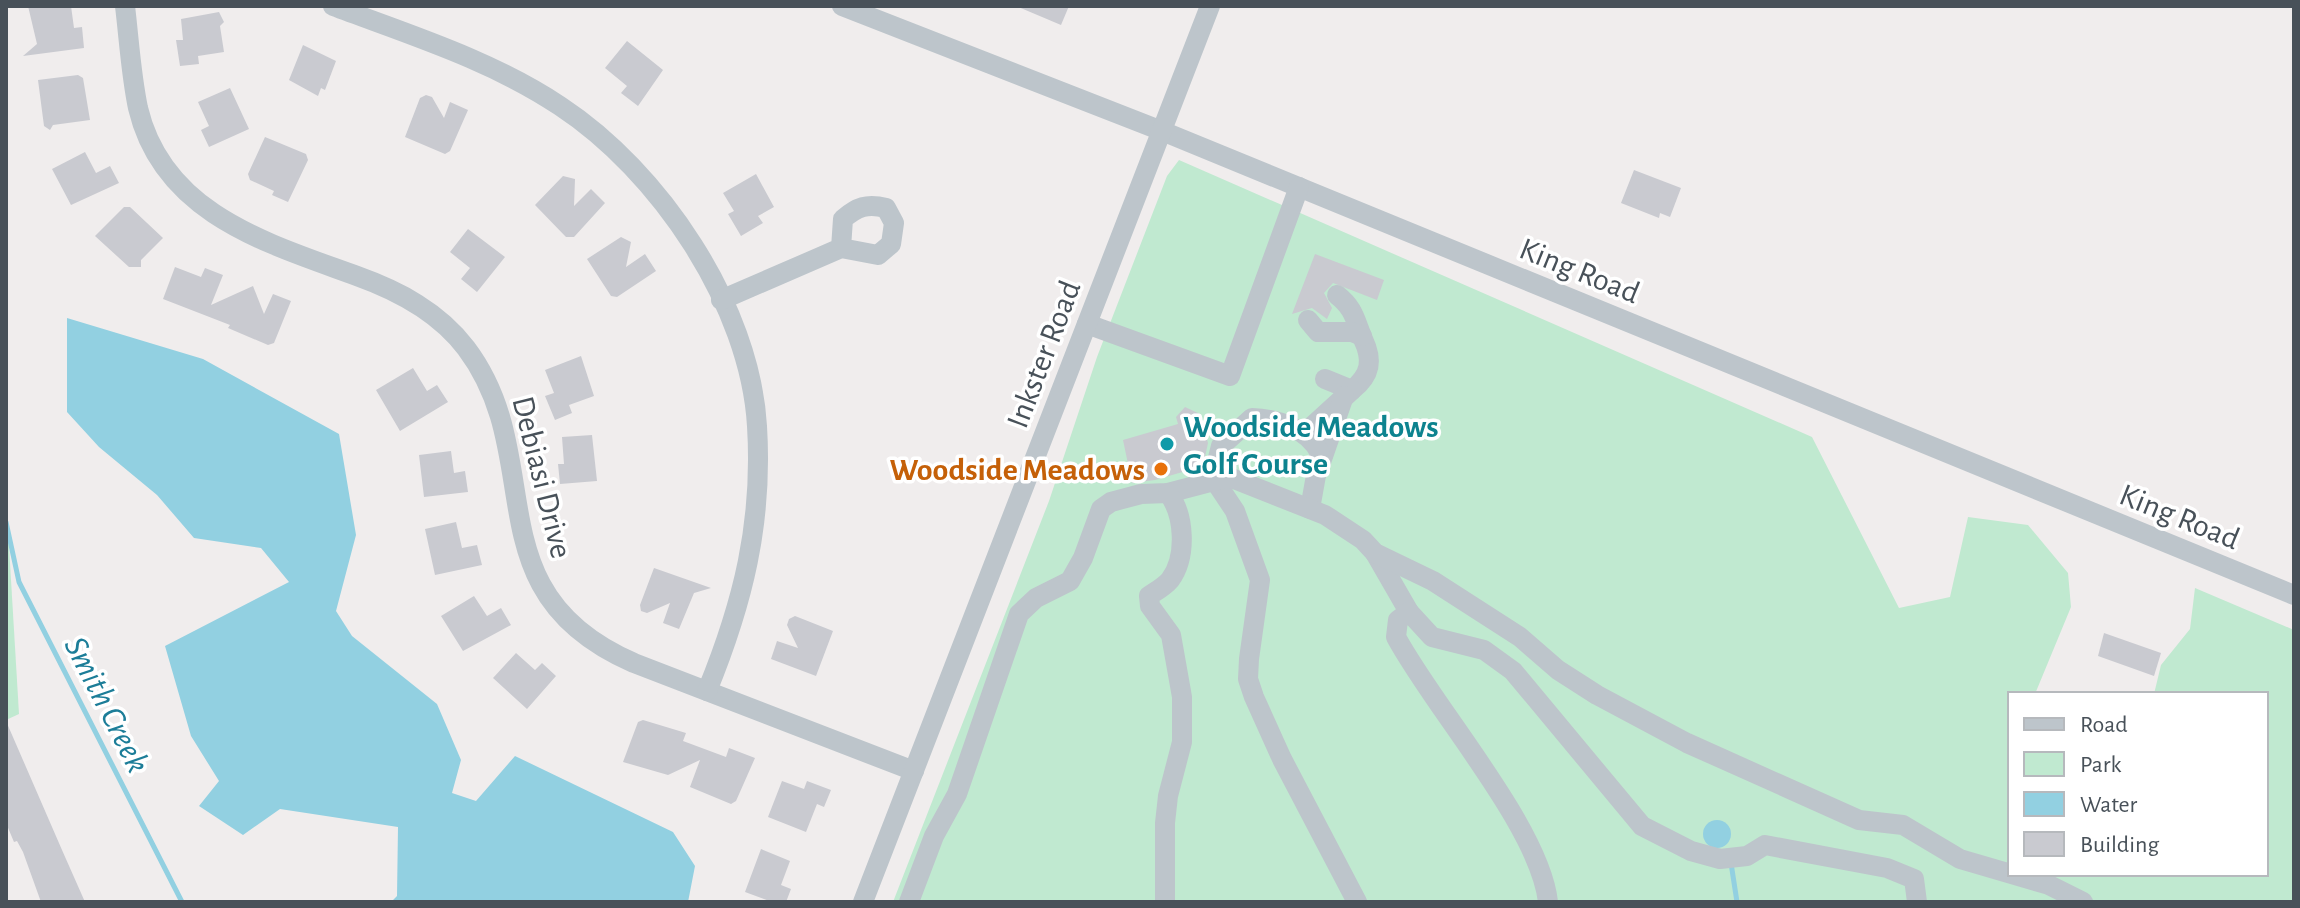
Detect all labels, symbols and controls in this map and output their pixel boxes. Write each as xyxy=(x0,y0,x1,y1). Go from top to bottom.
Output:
street label: King Road xyxy=(1515,232,1644,309)
street label: Inkster Road xyxy=(1001,276,1087,432)
street label: Debiasi Drive xyxy=(506,393,578,562)
place label: Woodside Meadows Golf Course xyxy=(1183,411,1439,480)
marker: Woodside Meadows Golf Course xyxy=(1158,435,1176,453)
place label: Woodside Meadows xyxy=(889,454,1145,486)
marker: Woodside Meadows xyxy=(1152,460,1170,478)
street label: King Road xyxy=(2115,478,2244,555)
water label: Smith Creek xyxy=(58,631,155,778)
legend xyxy=(2008,692,2268,876)
text: Road xyxy=(2080,713,2128,737)
text: Park xyxy=(2080,753,2121,777)
text: Water xyxy=(2080,793,2138,817)
text: Building xyxy=(2080,833,2159,857)

